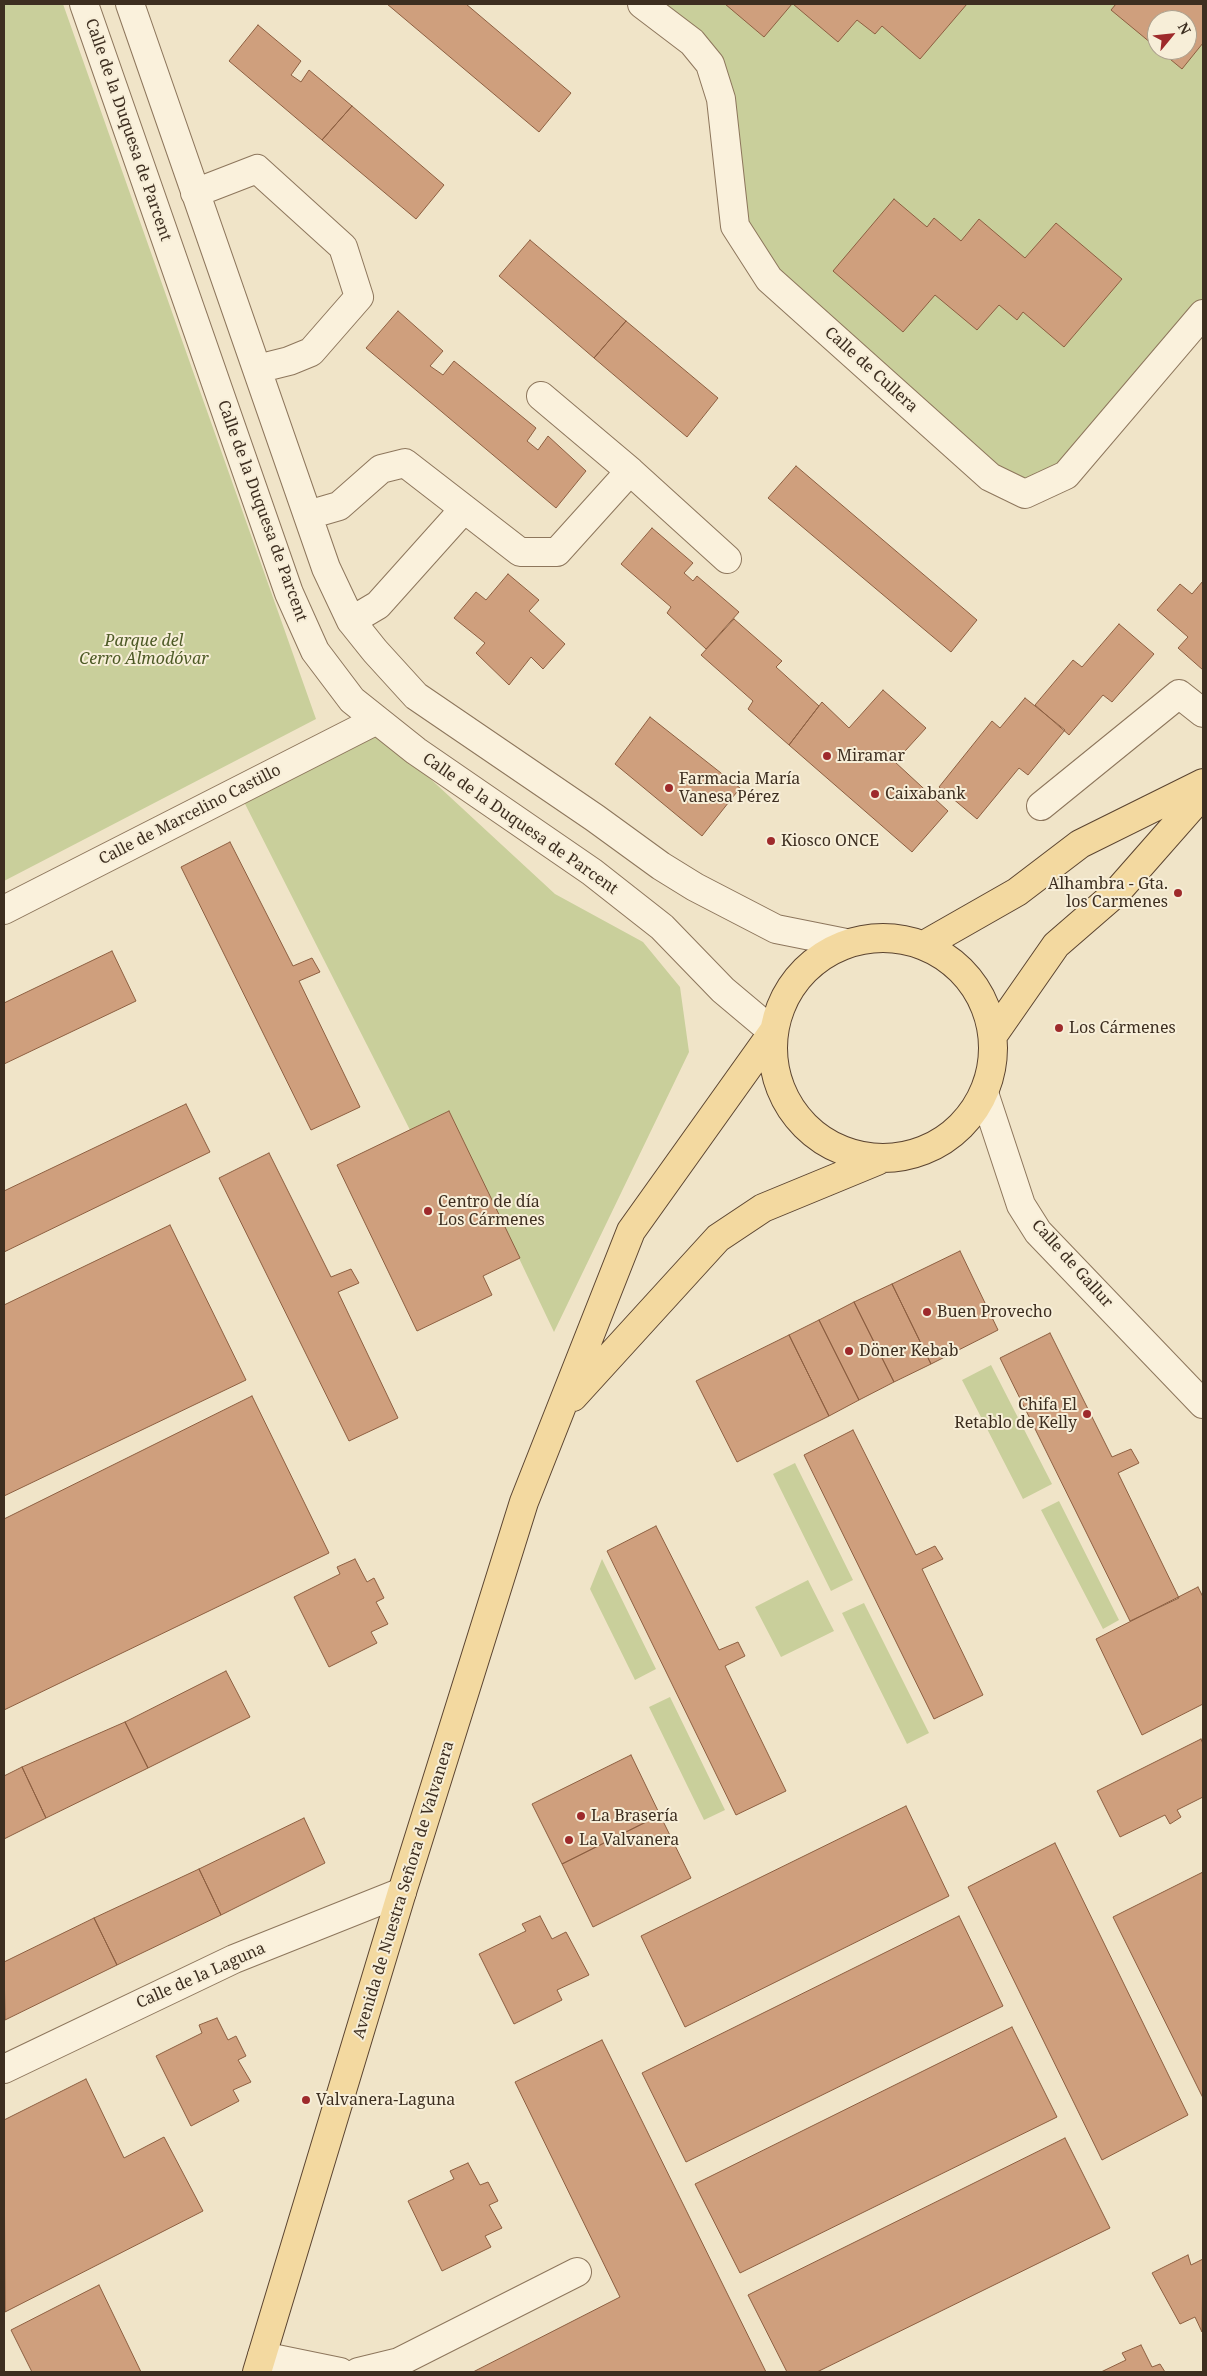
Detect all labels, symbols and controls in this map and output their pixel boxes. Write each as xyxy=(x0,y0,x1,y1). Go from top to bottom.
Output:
north arrow xyxy=(1147,10,1197,60)
street label: Calle de la Duquesa de Parcent xyxy=(81,16,175,244)
text: N xyxy=(1174,19,1196,38)
street label: Calle de Cullera xyxy=(820,323,922,417)
street label: Calle de la Duquesa de Parcent xyxy=(213,398,311,624)
park label: Parque del Cerro Almodóvar xyxy=(79,631,209,669)
place label: Miramar xyxy=(837,746,905,766)
street label: Calle de la Duquesa de Parcent xyxy=(419,749,621,899)
marker: Miramar xyxy=(821,750,833,762)
street label: Calle de Marcelino Castillo xyxy=(96,761,284,869)
place label: Farmacia María Vanesa Pérez xyxy=(679,769,800,807)
marker: Farmacia María Vanesa Pérez xyxy=(663,782,675,794)
place label: Caixabank xyxy=(885,784,966,804)
marker: Caixabank xyxy=(869,788,881,800)
place label: Kiosco ONCE xyxy=(781,831,879,851)
marker: Kiosco ONCE xyxy=(765,835,777,847)
place label: Alhambra - Gta. los Carmenes xyxy=(1048,874,1168,912)
marker: Alhambra - Gta. los Carmenes xyxy=(1172,887,1184,899)
place label: Los Cármenes xyxy=(1069,1018,1176,1038)
marker: Los Cármenes xyxy=(1053,1022,1065,1034)
place label: Centro de día Los Cármenes xyxy=(438,1192,545,1230)
marker: Centro de día Los Cármenes xyxy=(422,1205,434,1217)
street label: Calle de Gallur xyxy=(1027,1216,1117,1312)
place label: Buen Provecho xyxy=(937,1302,1052,1322)
marker: Buen Provecho xyxy=(921,1306,933,1318)
place label: Döner Kebab xyxy=(859,1341,959,1361)
marker: Döner Kebab xyxy=(843,1345,855,1357)
place label: Chifa El Retablo de Kelly xyxy=(954,1395,1077,1433)
marker: Chifa El Retablo de Kelly xyxy=(1081,1408,1093,1420)
street label: Avenida de Nuestra Señora de Valvanera xyxy=(349,1739,459,2041)
place label: La Brasería xyxy=(591,1806,678,1826)
marker: La Brasería xyxy=(575,1810,587,1822)
place label: La Valvanera xyxy=(579,1830,679,1850)
marker: La Valvanera xyxy=(563,1834,575,1846)
street label: Calle de la Laguna xyxy=(134,1939,268,2013)
place label: Valvanera-Laguna xyxy=(316,2090,455,2110)
marker: Valvanera-Laguna xyxy=(300,2094,312,2106)

